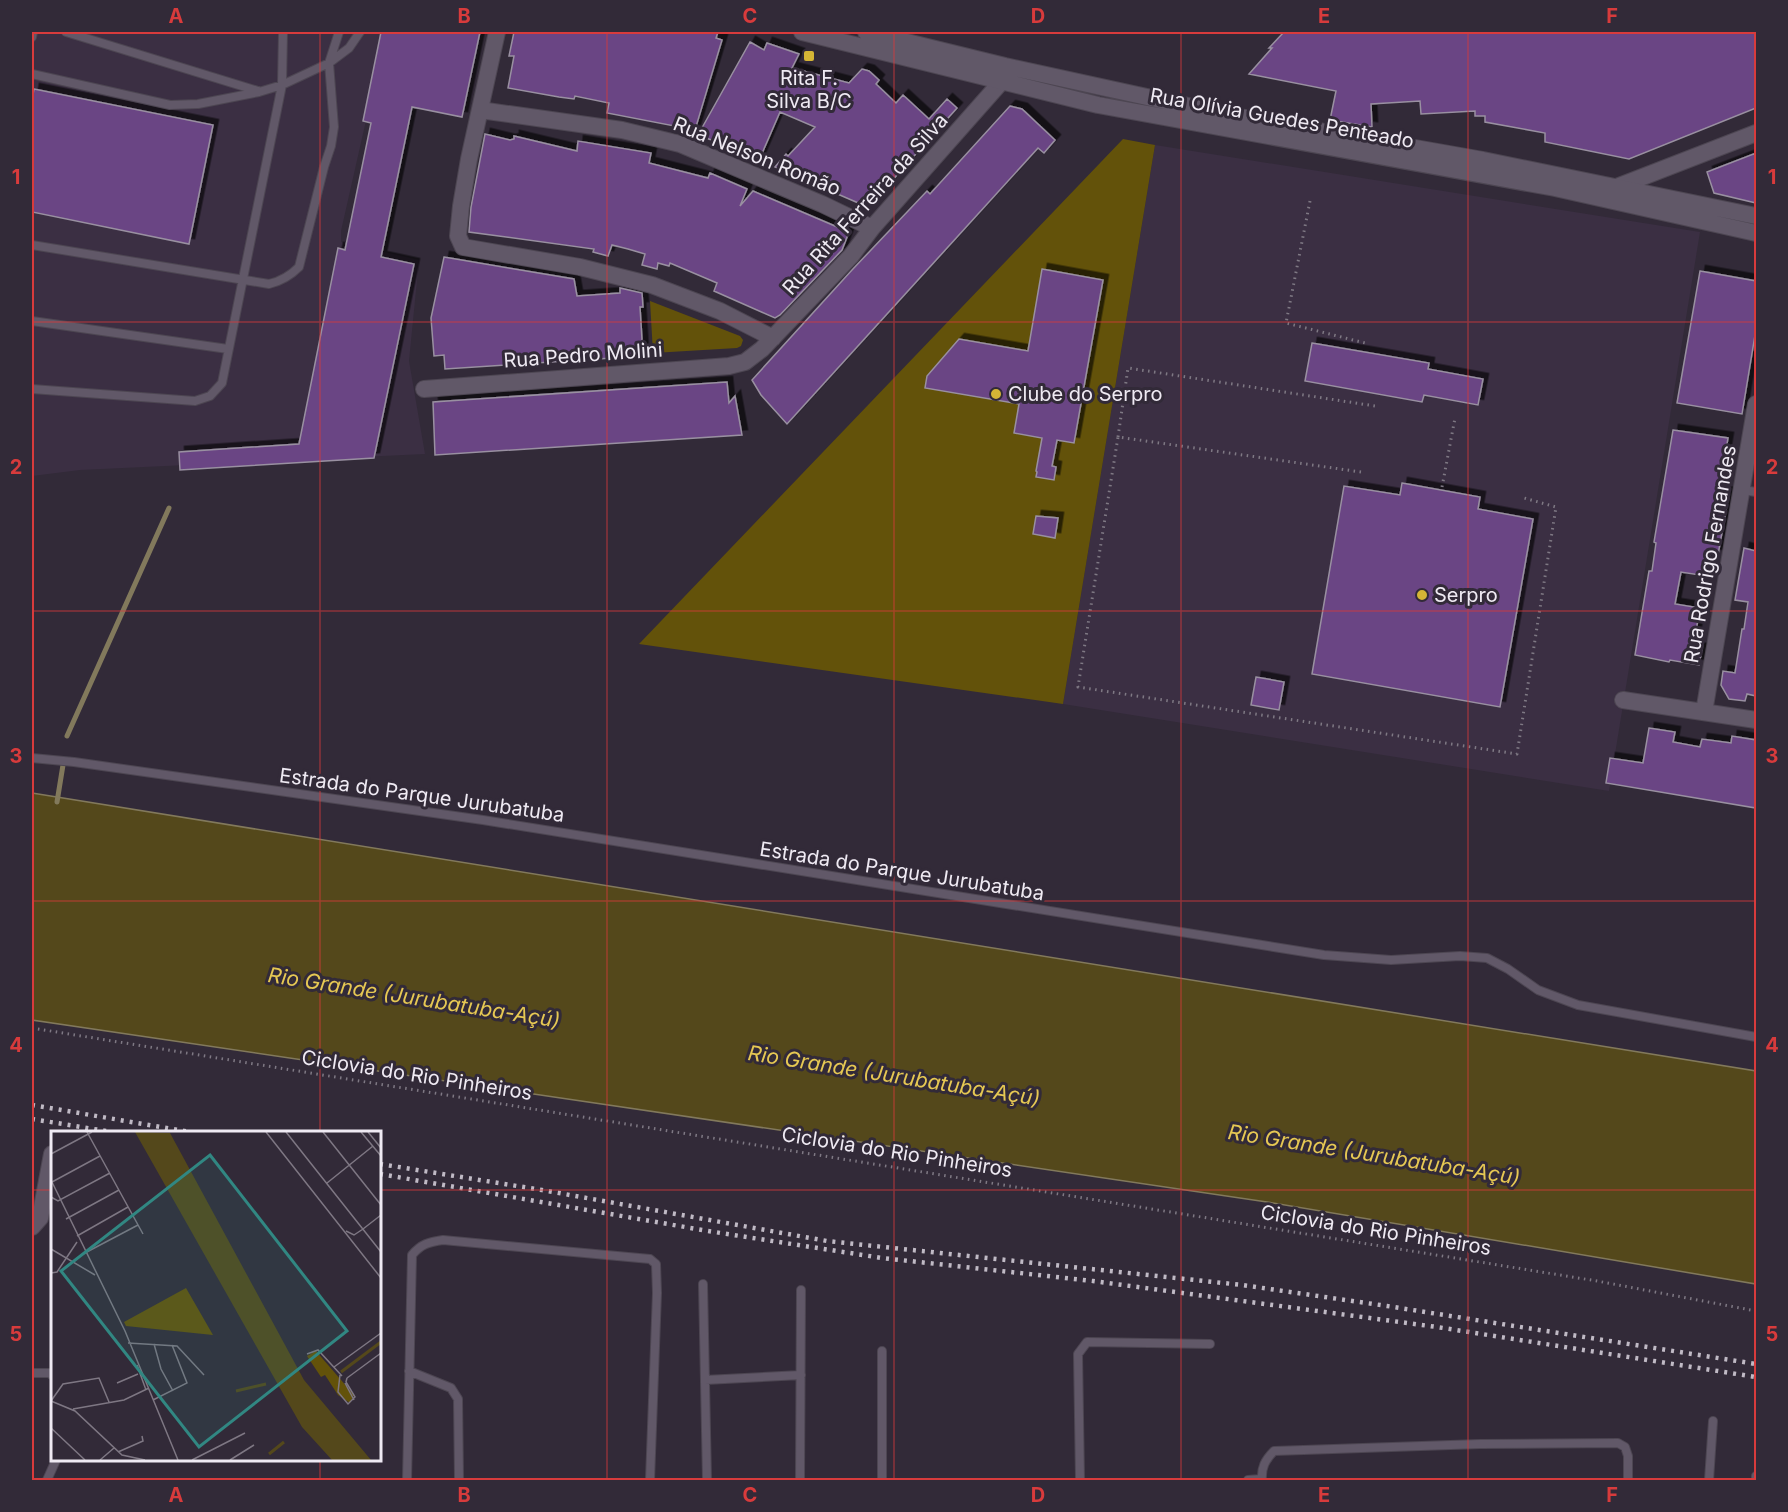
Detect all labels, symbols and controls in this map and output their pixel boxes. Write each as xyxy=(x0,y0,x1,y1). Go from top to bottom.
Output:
text: A xyxy=(169,4,184,28)
text: B xyxy=(457,4,471,28)
text: C xyxy=(743,4,757,28)
text: D xyxy=(1031,4,1045,28)
text: E xyxy=(1318,4,1330,28)
text: F xyxy=(1606,4,1618,28)
marker: Rita F. Silva B/C xyxy=(802,49,816,63)
place label: Rita F. Silva B/C xyxy=(766,66,852,113)
street label: Rua Olívia Guedes Penteado xyxy=(1148,83,1416,153)
street label: Rua Rita Ferreira da Silva xyxy=(777,108,953,300)
street label: Rua Nelson Romão xyxy=(670,111,844,201)
text: 1 xyxy=(12,165,20,189)
text: 1 xyxy=(1768,165,1776,189)
street label: Rua Pedro Molini xyxy=(503,337,663,373)
place label: Clube do Serpro xyxy=(1008,382,1162,406)
marker: Clube do Serpro xyxy=(989,387,1003,401)
street label: Rua Rodrigo Fernandes xyxy=(1679,443,1741,665)
text: 2 xyxy=(10,455,22,479)
text: 2 xyxy=(1766,455,1778,479)
place label: Serpro xyxy=(1434,583,1498,607)
marker: Serpro xyxy=(1415,588,1429,602)
text: 3 xyxy=(10,744,22,768)
text: 3 xyxy=(1766,744,1778,768)
street label: Estrada do Parque Jurubatuba xyxy=(278,763,566,827)
street label: Estrada do Parque Jurubatuba xyxy=(758,837,1046,905)
water label: Rio Grande (Jurubatuba-Açú) xyxy=(266,962,562,1033)
text: 4 xyxy=(9,1033,23,1057)
text: 4 xyxy=(1765,1033,1779,1057)
water label: Rio Grande (Jurubatuba-Açú) xyxy=(746,1040,1042,1111)
street label: Ciclovia do Rio Pinheiros xyxy=(300,1045,534,1105)
water label: Rio Grande (Jurubatuba-Açú) xyxy=(1226,1119,1522,1190)
street label: Ciclovia do Rio Pinheiros xyxy=(780,1122,1014,1182)
inset map xyxy=(51,1131,381,1461)
street label: Ciclovia do Rio Pinheiros xyxy=(1259,1200,1493,1260)
text: 5 xyxy=(10,1322,22,1346)
text: 5 xyxy=(1766,1322,1778,1346)
text: A xyxy=(169,1483,184,1507)
text: B xyxy=(457,1483,471,1507)
text: C xyxy=(743,1483,757,1507)
text: D xyxy=(1031,1483,1045,1507)
text: E xyxy=(1318,1483,1330,1507)
text: F xyxy=(1606,1483,1618,1507)

